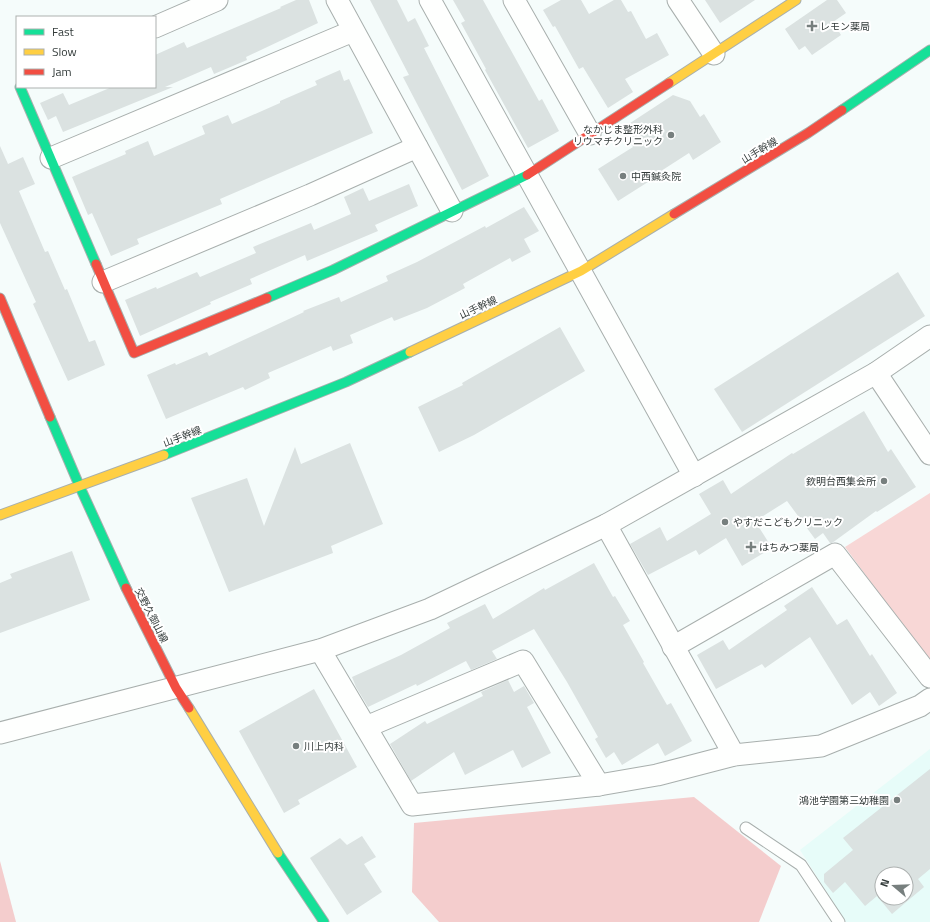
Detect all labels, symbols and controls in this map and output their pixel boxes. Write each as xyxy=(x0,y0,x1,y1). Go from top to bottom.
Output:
legend xyxy=(16,16,156,88)
place label: レモン薬局 xyxy=(820,19,870,34)
marker: レモン薬局 xyxy=(807,21,817,31)
text: Fast xyxy=(52,22,75,41)
text: Slow xyxy=(52,42,77,61)
text: Jam xyxy=(52,62,72,81)
place label: なかじま整形外科 リウマチクリニック xyxy=(573,122,663,149)
marker: なかじま整形外科 リウマチクリニック xyxy=(666,130,676,140)
street label: 山手幹線 xyxy=(738,134,780,167)
place label: 中西鍼灸院 xyxy=(631,169,681,184)
marker: 中西鍼灸院 xyxy=(618,171,628,181)
street label: 山手幹線 xyxy=(457,292,500,323)
street label: 山手幹線 xyxy=(161,422,204,451)
place label: 欽明台西集会所 xyxy=(806,474,876,489)
marker: 欽明台西集会所 xyxy=(879,476,889,486)
place label: やすだこどもクリニック xyxy=(733,515,843,530)
marker: やすだこどもクリニック xyxy=(720,517,730,527)
place label: はちみつ薬局 xyxy=(759,540,819,555)
marker: はちみつ薬局 xyxy=(746,542,756,552)
street label: 交野久御山線 xyxy=(131,585,172,645)
place label: 川上内科 xyxy=(304,739,344,754)
marker: 川上内科 xyxy=(291,741,301,751)
place label: 鴻池学園第三幼稚園 xyxy=(799,793,889,808)
marker: 鴻池学園第三幼稚園 xyxy=(892,795,902,805)
north arrow xyxy=(874,866,914,906)
text: N xyxy=(876,877,893,889)

